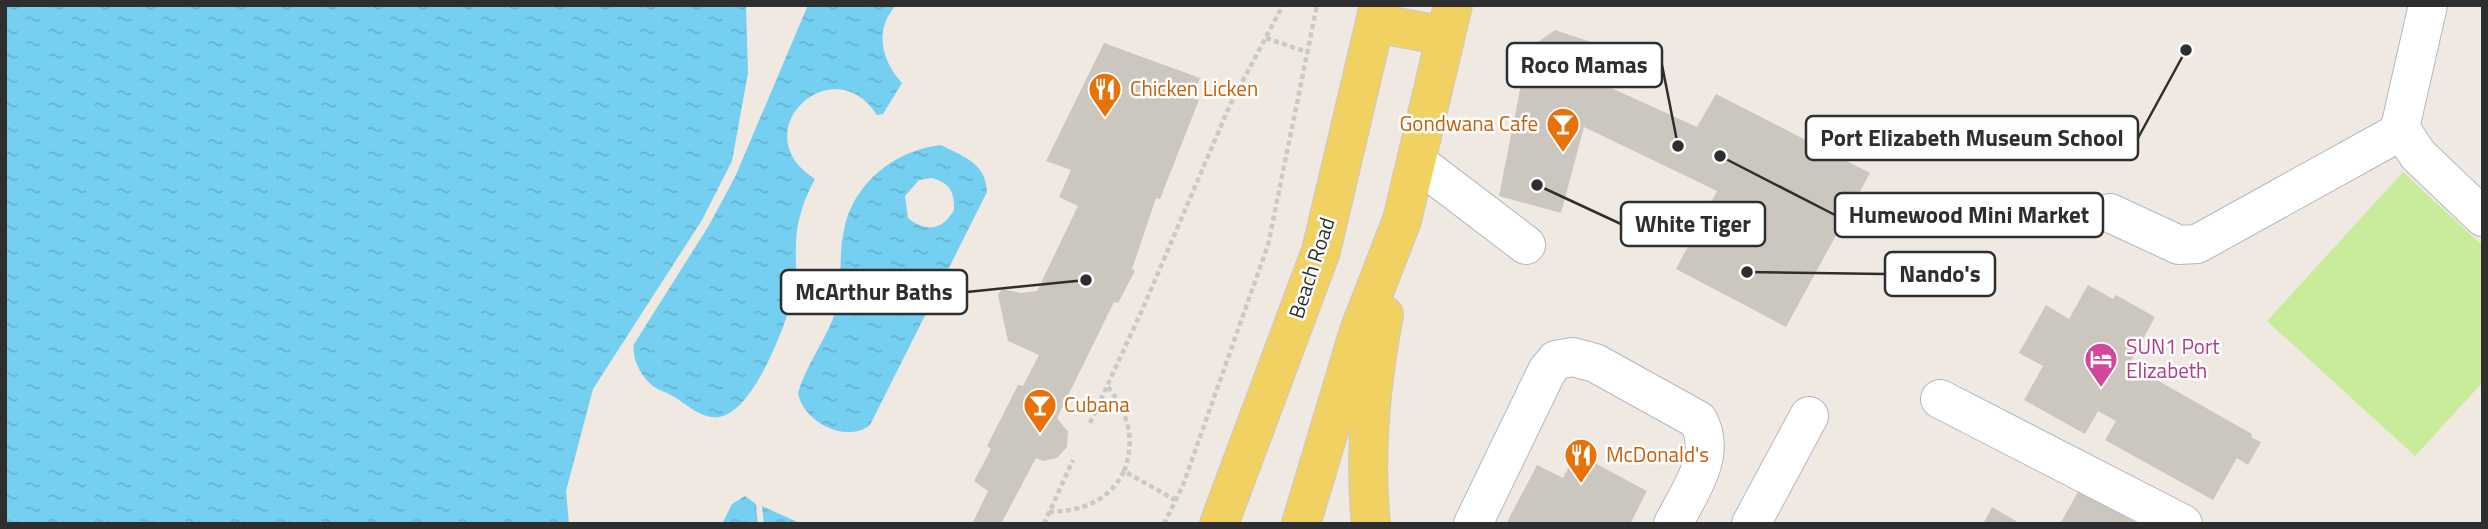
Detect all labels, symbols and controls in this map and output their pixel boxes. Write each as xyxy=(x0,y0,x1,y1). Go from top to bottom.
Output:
callout: Roco Mamas xyxy=(1507,43,1662,87)
text: Roco Mamas xyxy=(1520,47,1648,82)
restaurant icon: Chicken Licken xyxy=(1086,70,1124,119)
place label: Chicken Licken xyxy=(1130,72,1258,104)
bar icon: Gondwana Cafe xyxy=(1544,105,1582,154)
place label: Gondwana Cafe xyxy=(1399,107,1538,139)
callout: Port Elizabeth Museum School xyxy=(1806,116,2138,160)
text: Port Elizabeth Museum School xyxy=(1820,120,2124,155)
callout: Humewood Mini Market xyxy=(1835,193,2103,237)
text: Humewood Mini Market xyxy=(1849,197,2089,232)
callout: White Tiger xyxy=(1621,202,1765,246)
text: White Tiger xyxy=(1635,206,1751,241)
street label: Beach Road xyxy=(1280,213,1342,322)
callout: Nando's xyxy=(1885,252,1995,296)
text: Nando's xyxy=(1899,256,1981,291)
callout: McArthur Baths xyxy=(781,270,967,314)
text: McArthur Baths xyxy=(795,274,953,309)
place label: SUN1 Port Elizabeth xyxy=(2126,330,2220,386)
hotel icon: SUN1 Port Elizabeth xyxy=(2082,340,2120,389)
bar icon: Cubana xyxy=(1021,386,1059,435)
place label: Cubana xyxy=(1064,388,1130,420)
restaurant icon: McDonald's xyxy=(1562,436,1600,485)
place label: McDonald's xyxy=(1606,438,1709,470)

